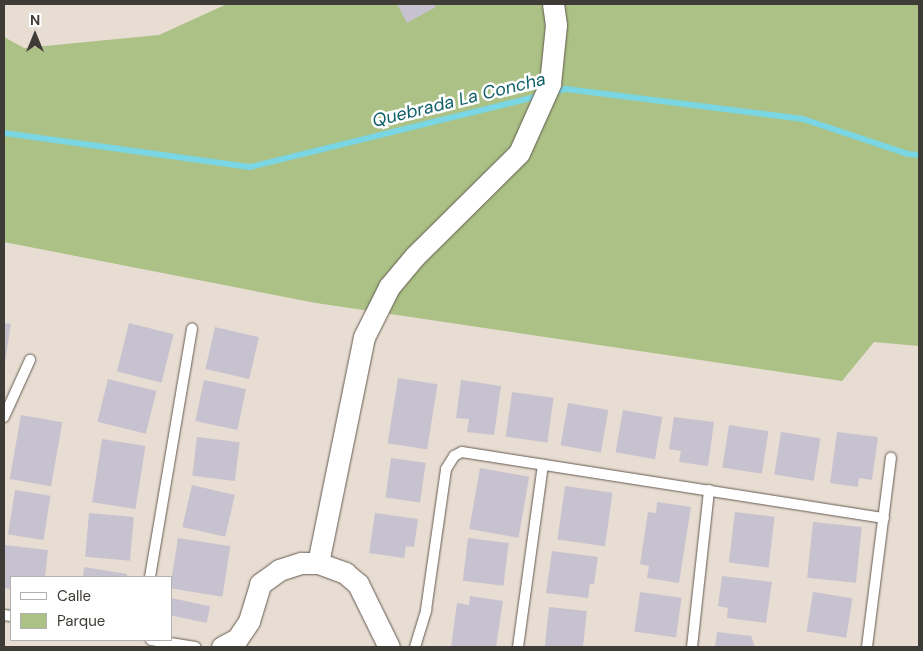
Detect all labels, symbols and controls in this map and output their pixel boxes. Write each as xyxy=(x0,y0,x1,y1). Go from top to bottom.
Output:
north arrow xyxy=(10,10,60,60)
text: N xyxy=(30,11,40,29)
water label: Quebrada La Concha xyxy=(370,68,548,132)
legend xyxy=(10,576,172,641)
text: Calle xyxy=(57,586,91,606)
text: Parque xyxy=(57,611,105,631)

